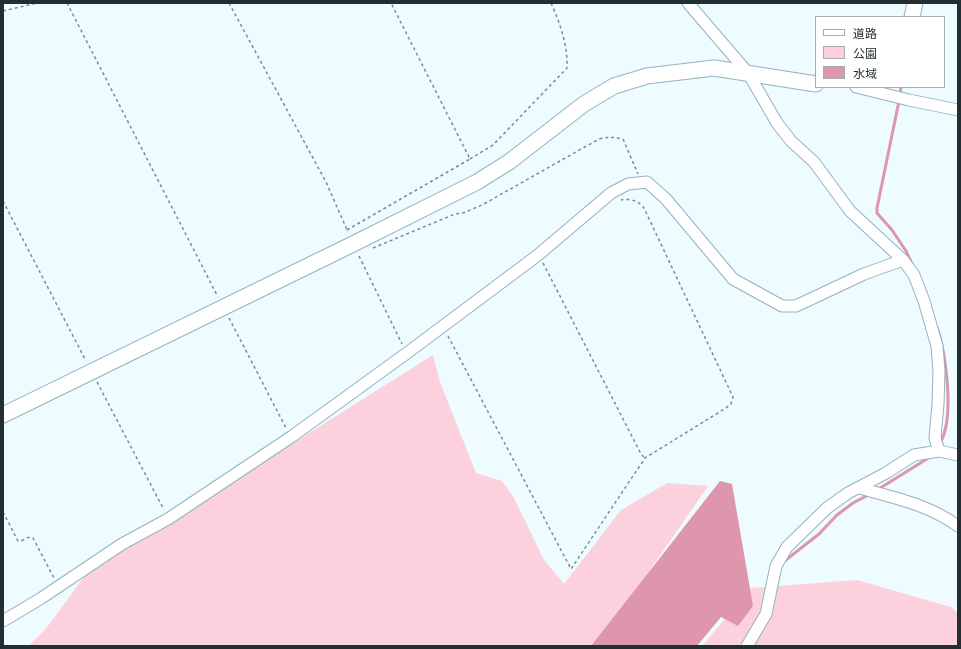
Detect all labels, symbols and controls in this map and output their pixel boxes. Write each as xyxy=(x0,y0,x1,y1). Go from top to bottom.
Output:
legend xyxy=(815,16,945,88)
text: 道路 xyxy=(853,27,877,41)
text: 公園 xyxy=(853,47,877,61)
text: 水域 xyxy=(853,67,877,81)

